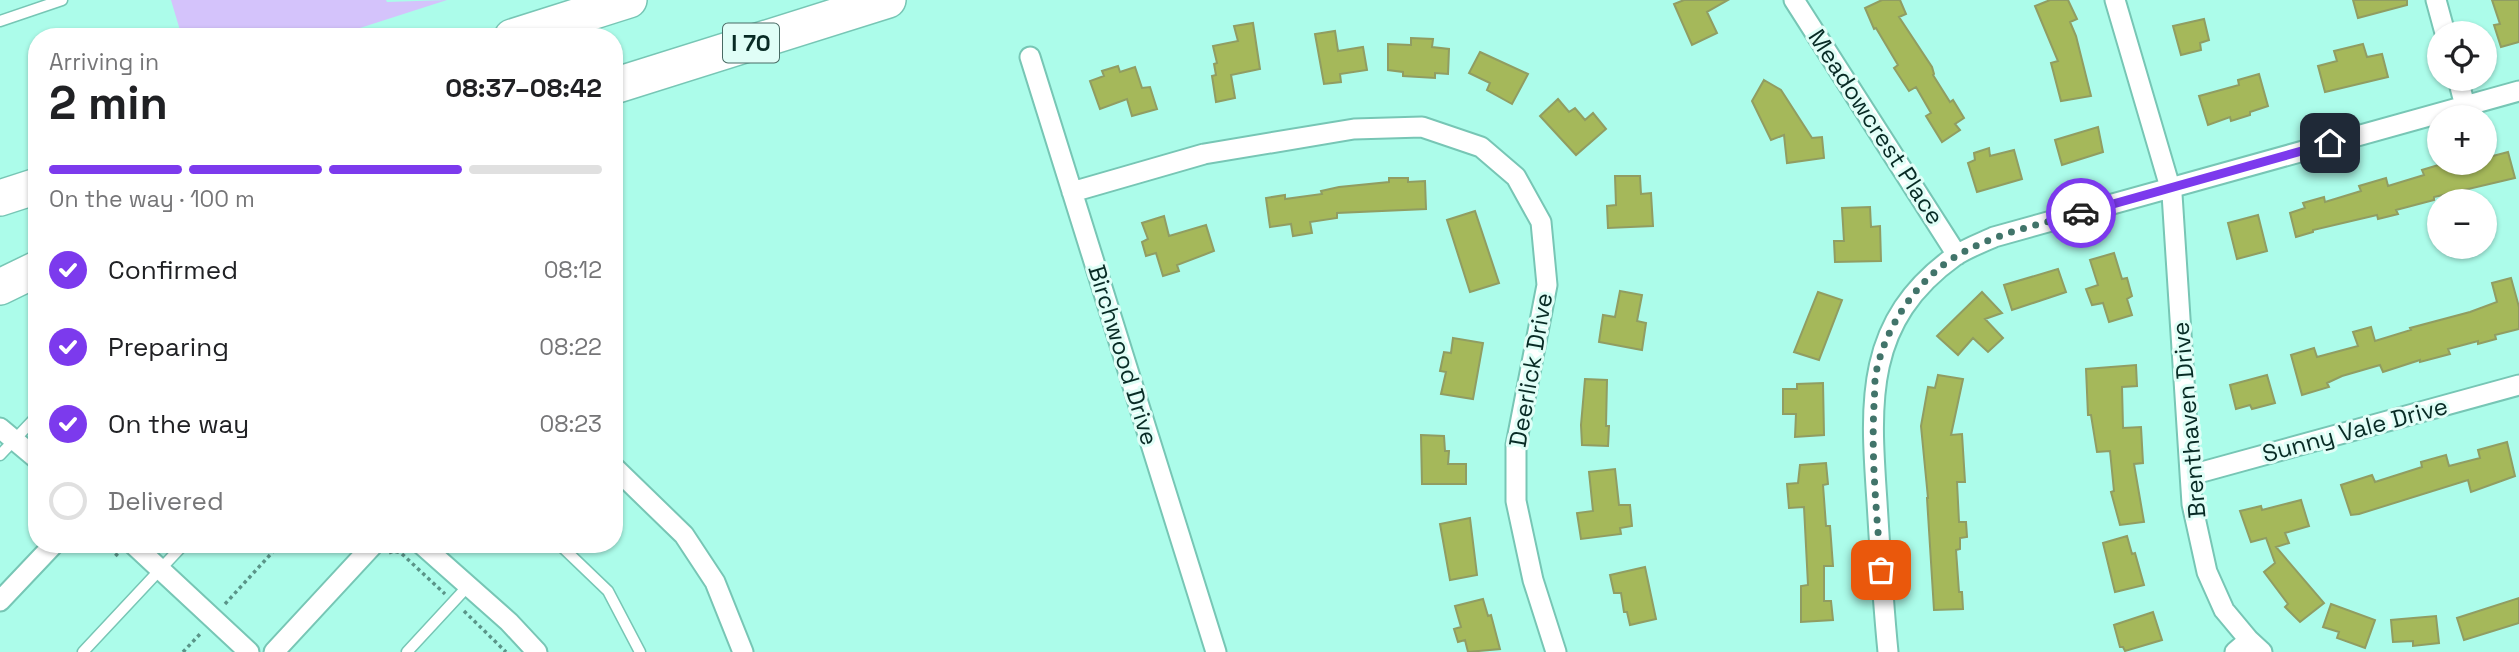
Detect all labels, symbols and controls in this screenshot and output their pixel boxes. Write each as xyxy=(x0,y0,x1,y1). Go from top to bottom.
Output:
map controls xyxy=(2427,21,2497,259)
button: locate xyxy=(2427,21,2497,91)
street label: Meadowcrest Place xyxy=(1802,23,1951,230)
road number: I 70 xyxy=(723,24,779,62)
text: Arriving in xyxy=(49,47,159,77)
text: 08:37–08:42 xyxy=(445,71,602,105)
text: 2 min xyxy=(49,74,168,132)
button: + xyxy=(2427,105,2497,175)
pin xyxy=(2300,113,2360,173)
icon: home xyxy=(2311,124,2349,162)
courier xyxy=(2046,178,2116,248)
text: On the way · 100 m xyxy=(49,184,255,214)
button: − xyxy=(2427,189,2497,259)
icon: car xyxy=(2062,194,2100,232)
icon: check xyxy=(49,251,87,289)
text: Confirmed xyxy=(108,253,238,287)
text: 08:12 xyxy=(544,255,602,285)
street label: Birchwood Drive xyxy=(1081,261,1166,449)
street label: Deerlick Drive xyxy=(1502,290,1559,449)
street label: Brenthaven Drive xyxy=(2164,321,2213,520)
icon: check xyxy=(49,328,87,366)
text: Preparing xyxy=(108,330,229,364)
text: 08:22 xyxy=(539,332,602,362)
street label: Sunny Vale Drive xyxy=(2259,390,2451,469)
icon: check xyxy=(49,405,87,443)
text: On the way xyxy=(108,407,249,441)
text: 08:23 xyxy=(539,409,602,439)
text: Delivered xyxy=(108,484,224,518)
pin xyxy=(1851,540,1911,600)
icon: bag xyxy=(1862,551,1900,589)

